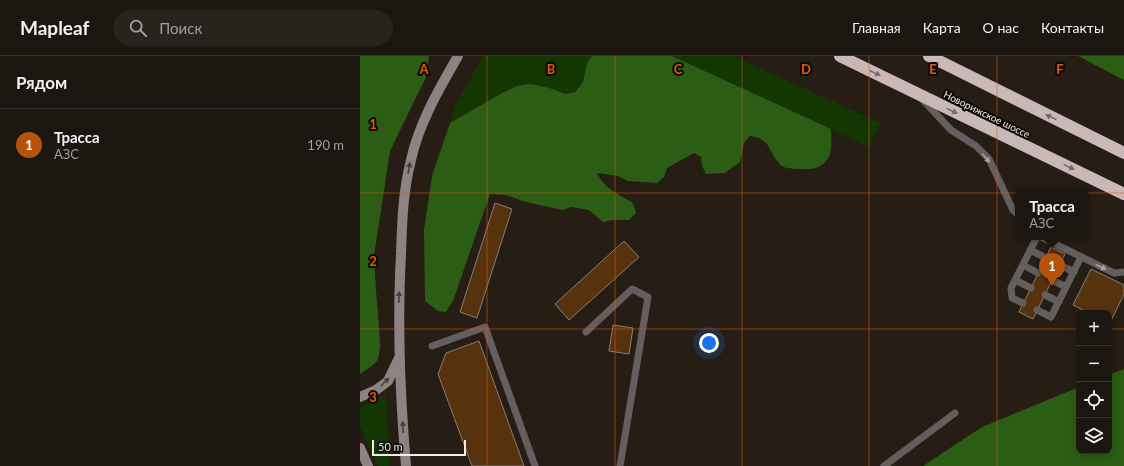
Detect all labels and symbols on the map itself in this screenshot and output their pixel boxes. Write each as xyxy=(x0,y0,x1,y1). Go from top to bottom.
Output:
text: A xyxy=(418,61,429,77)
text: B xyxy=(547,61,556,77)
text: C xyxy=(674,61,683,77)
text: D xyxy=(801,61,811,77)
text: E xyxy=(929,61,937,77)
text: F xyxy=(1056,61,1064,77)
one-way arrow xyxy=(870,70,881,76)
street label: Новорижское шоссе xyxy=(942,88,1032,140)
one-way arrow xyxy=(947,108,958,114)
one-way arrow xyxy=(1046,114,1057,120)
text: 1 xyxy=(369,116,377,132)
one-way arrow xyxy=(982,153,991,163)
one-way arrow xyxy=(406,162,412,174)
one-way arrow xyxy=(1064,164,1075,171)
text: 2 xyxy=(369,253,377,269)
pin: 1 xyxy=(1039,253,1065,286)
one-way arrow xyxy=(1095,264,1107,270)
one-way arrow xyxy=(396,290,402,303)
your location xyxy=(699,333,719,353)
one-way arrow xyxy=(380,377,390,387)
text: 3 xyxy=(369,389,377,405)
one-way arrow xyxy=(400,421,407,433)
scale bar xyxy=(372,438,466,457)

